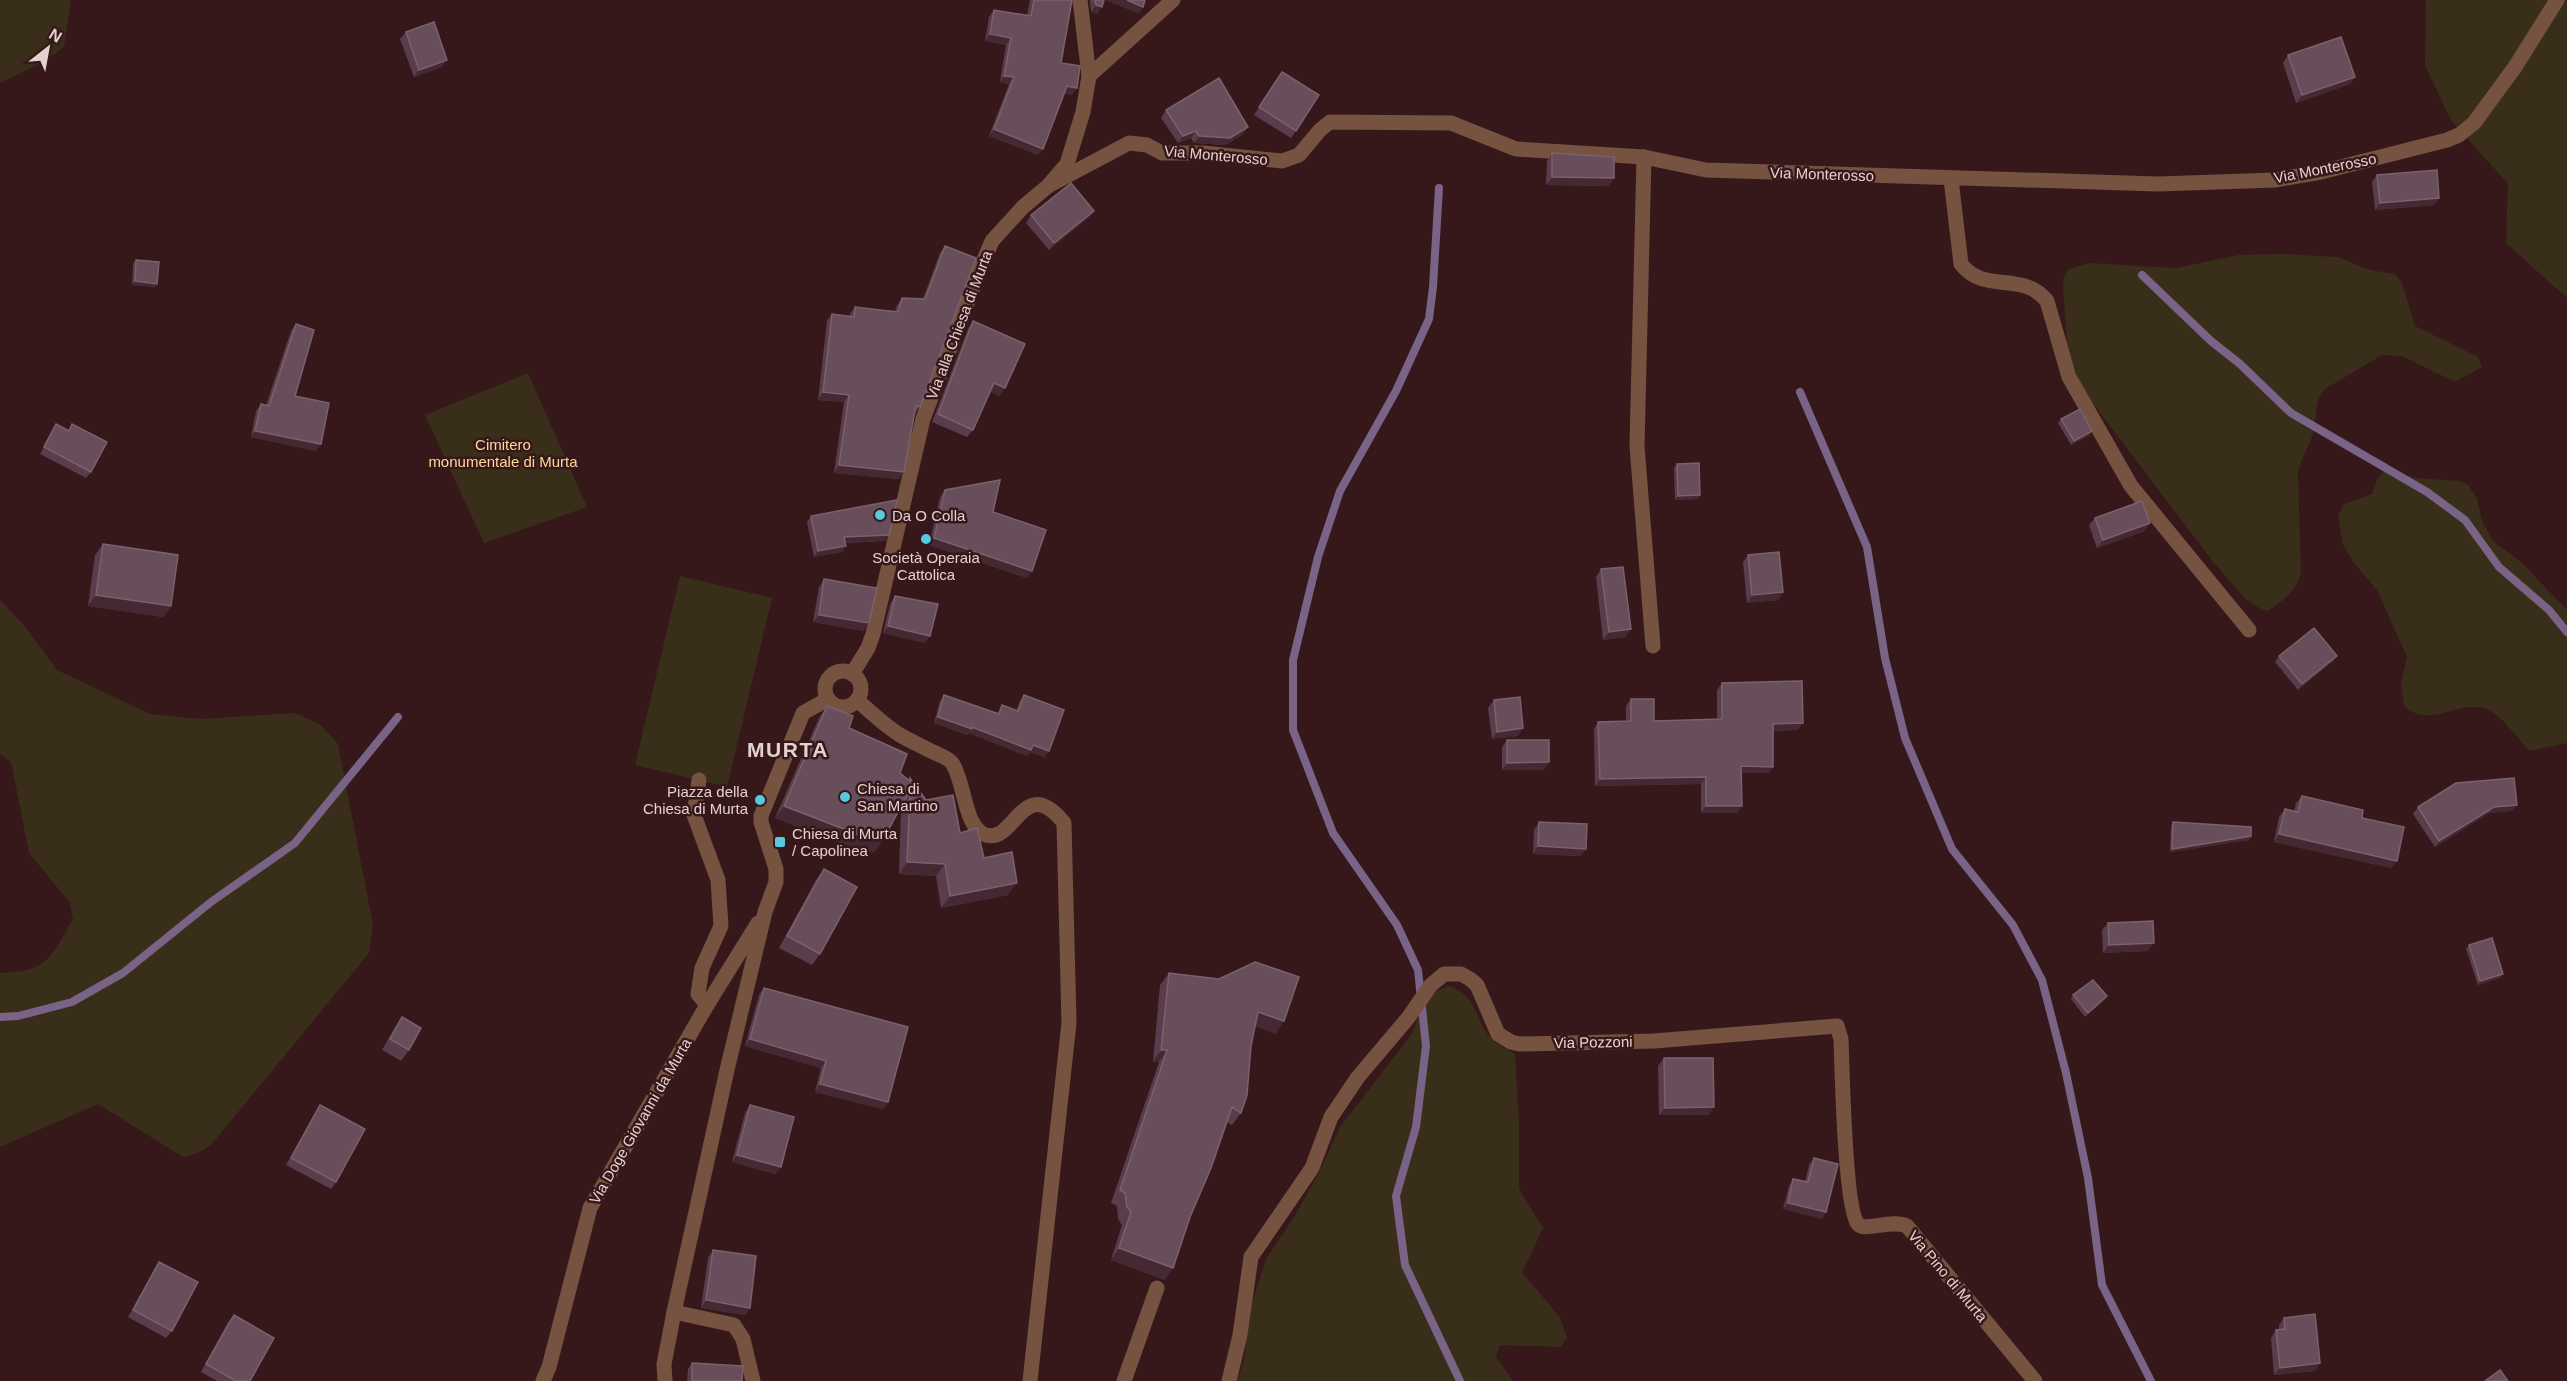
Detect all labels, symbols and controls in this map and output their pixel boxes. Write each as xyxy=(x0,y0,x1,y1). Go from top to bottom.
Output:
north arrow xyxy=(18,18,78,78)
text: N xyxy=(46,25,65,46)
street label: Via Monterosso xyxy=(1163,142,1269,168)
street label: Via Monterosso xyxy=(2272,150,2378,186)
street label: Via Monterosso xyxy=(1770,164,1874,184)
street label: Via alla Chiesa di Murta xyxy=(923,248,996,402)
park label: Cimitero monumentale di Murta xyxy=(428,436,578,470)
place label: Da O Colla xyxy=(892,507,966,524)
marker: Da O Colla xyxy=(873,508,887,522)
marker: Società Operaia Cattolica xyxy=(919,532,933,546)
place label: Società Operaia Cattolica xyxy=(872,549,980,583)
district label: MURTA xyxy=(747,738,829,761)
place label: Chiesa di San Martino xyxy=(857,780,938,814)
place label: Piazza della Chiesa di Murta xyxy=(643,783,749,817)
marker: Chiesa di San Martino xyxy=(838,790,852,804)
marker: Piazza della Chiesa di Murta xyxy=(753,793,767,807)
place label: Chiesa di Murta / Capolinea xyxy=(792,825,898,859)
marker: Chiesa di Murta / Capolinea xyxy=(773,835,787,849)
street label: Via Pozzoni xyxy=(1553,1033,1633,1051)
street label: Via Doge Giovanni da Murta xyxy=(586,1035,695,1207)
street label: Via Pino di Murta xyxy=(1905,1227,1992,1326)

